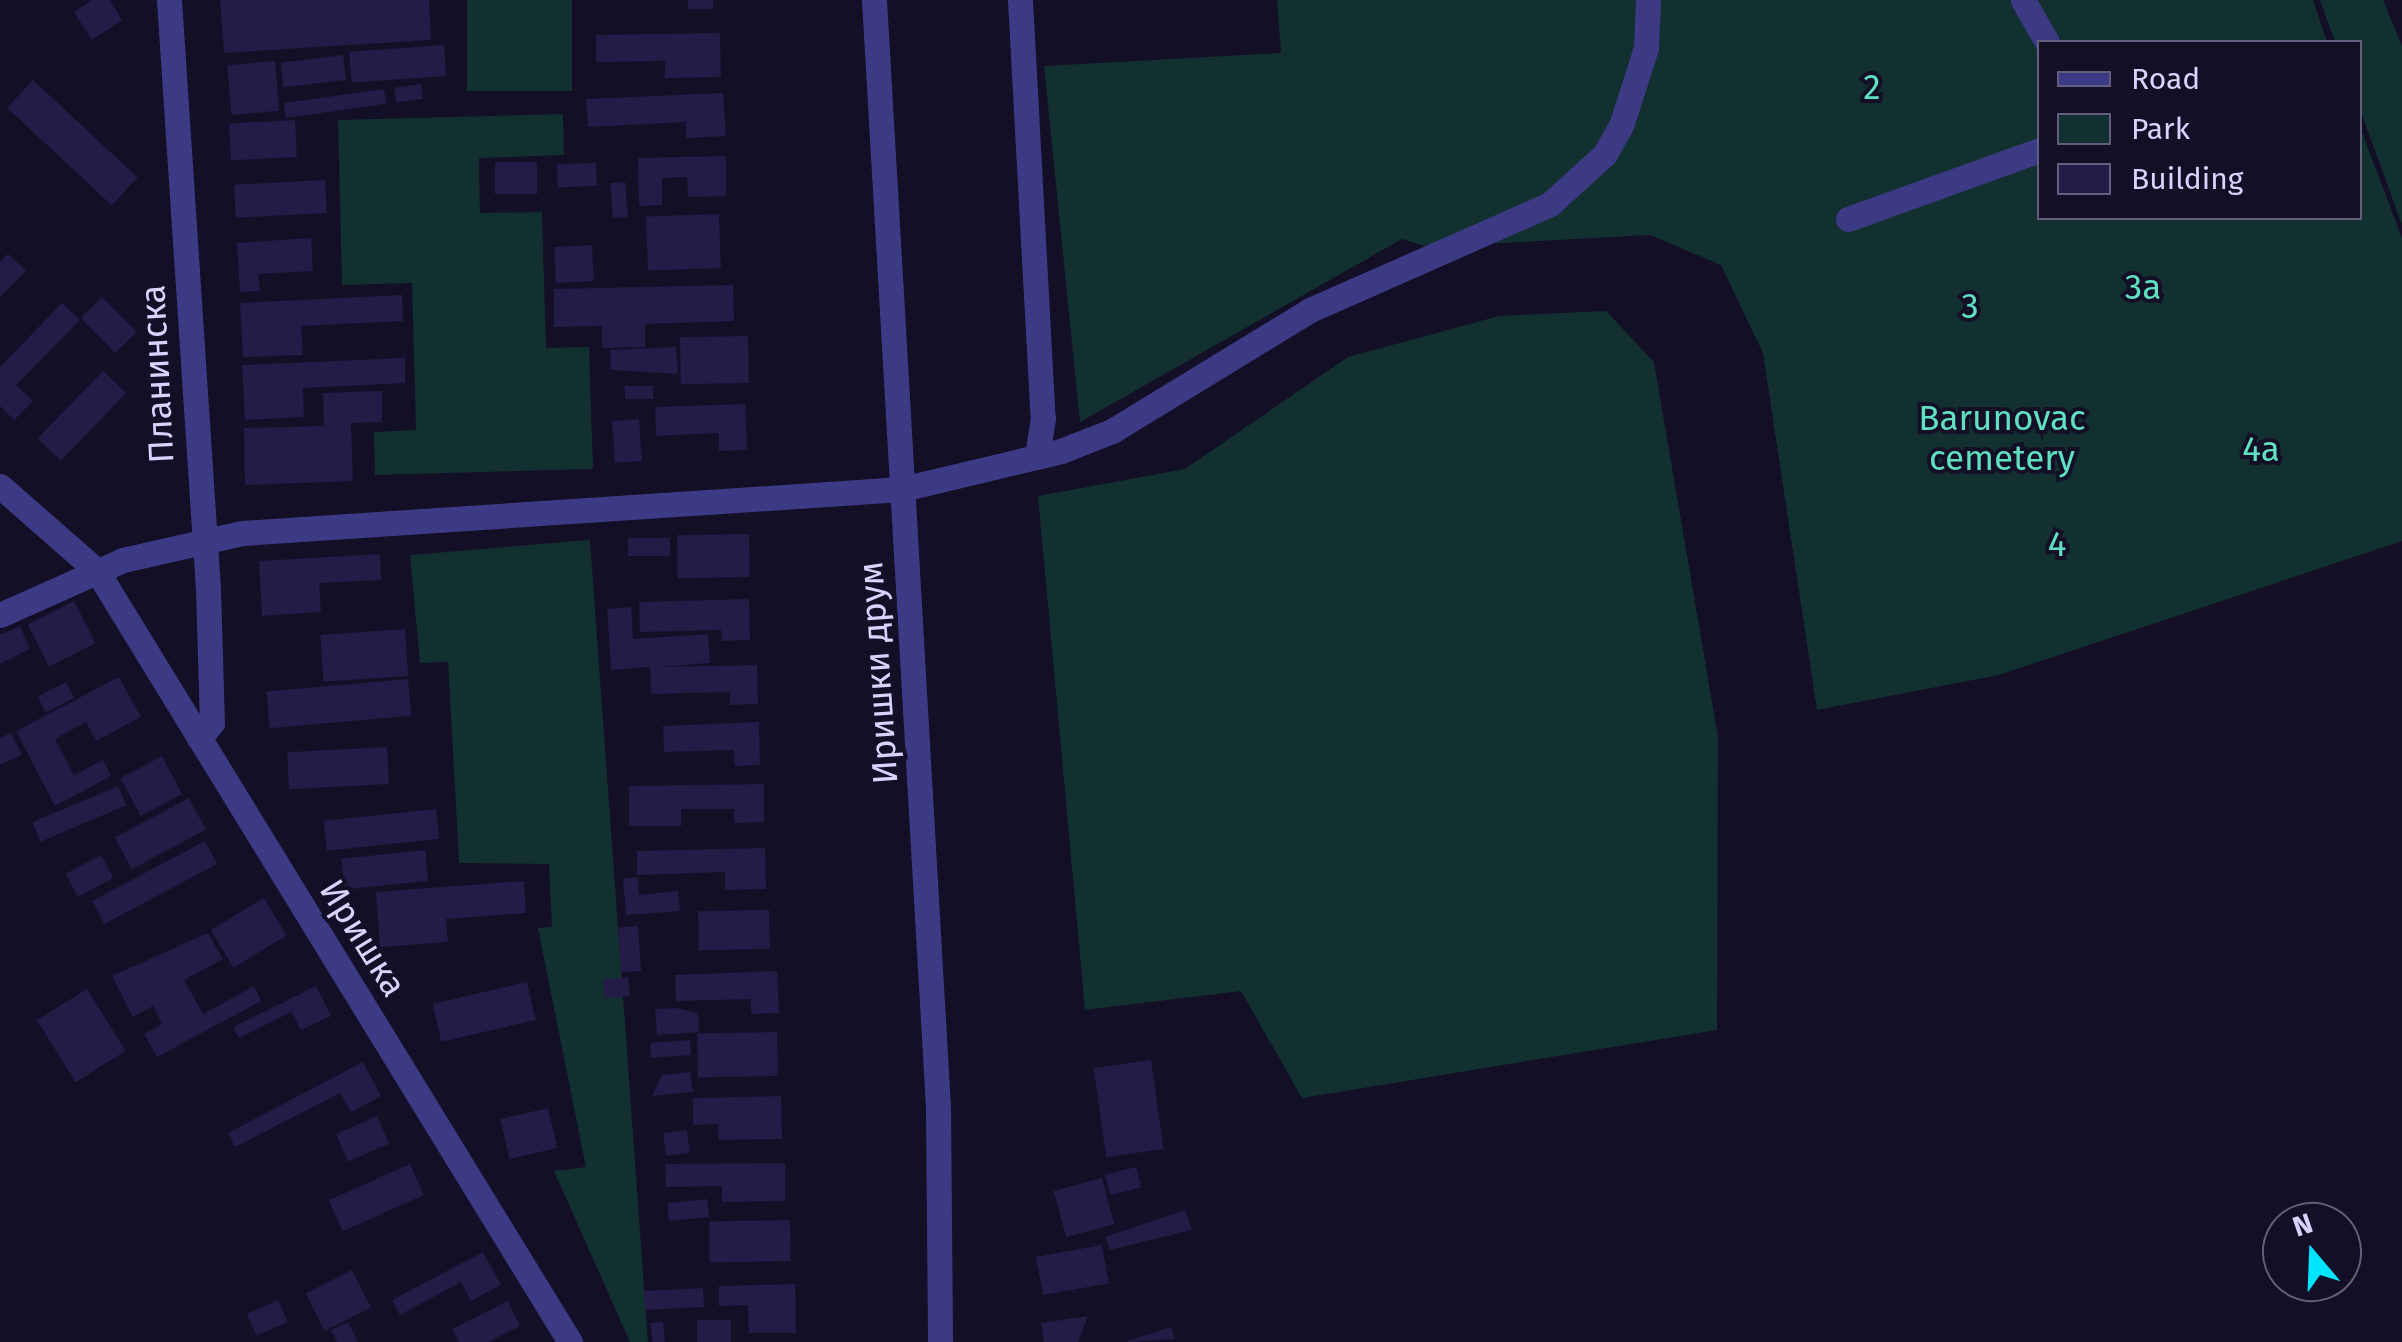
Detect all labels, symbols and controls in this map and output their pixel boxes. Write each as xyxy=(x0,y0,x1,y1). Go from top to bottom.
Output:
legend xyxy=(2037,40,2362,220)
text: Road xyxy=(2131,61,2200,97)
park label: 2 xyxy=(1863,66,1881,108)
text: Park xyxy=(2131,111,2190,147)
text: Building xyxy=(2131,161,2243,197)
park label: 3a xyxy=(2125,266,2161,308)
street label: Планинска xyxy=(131,284,183,464)
park label: 3 xyxy=(1961,285,1979,327)
park label: Barunovac cemetery xyxy=(1918,397,2086,479)
park label: 4a xyxy=(2242,428,2280,470)
park label: 4 xyxy=(2048,523,2066,565)
street label: Иришки друм xyxy=(849,560,907,786)
street label: Иришка xyxy=(311,872,415,1004)
north arrow xyxy=(2262,1202,2362,1302)
text: N xyxy=(2289,1206,2317,1244)

